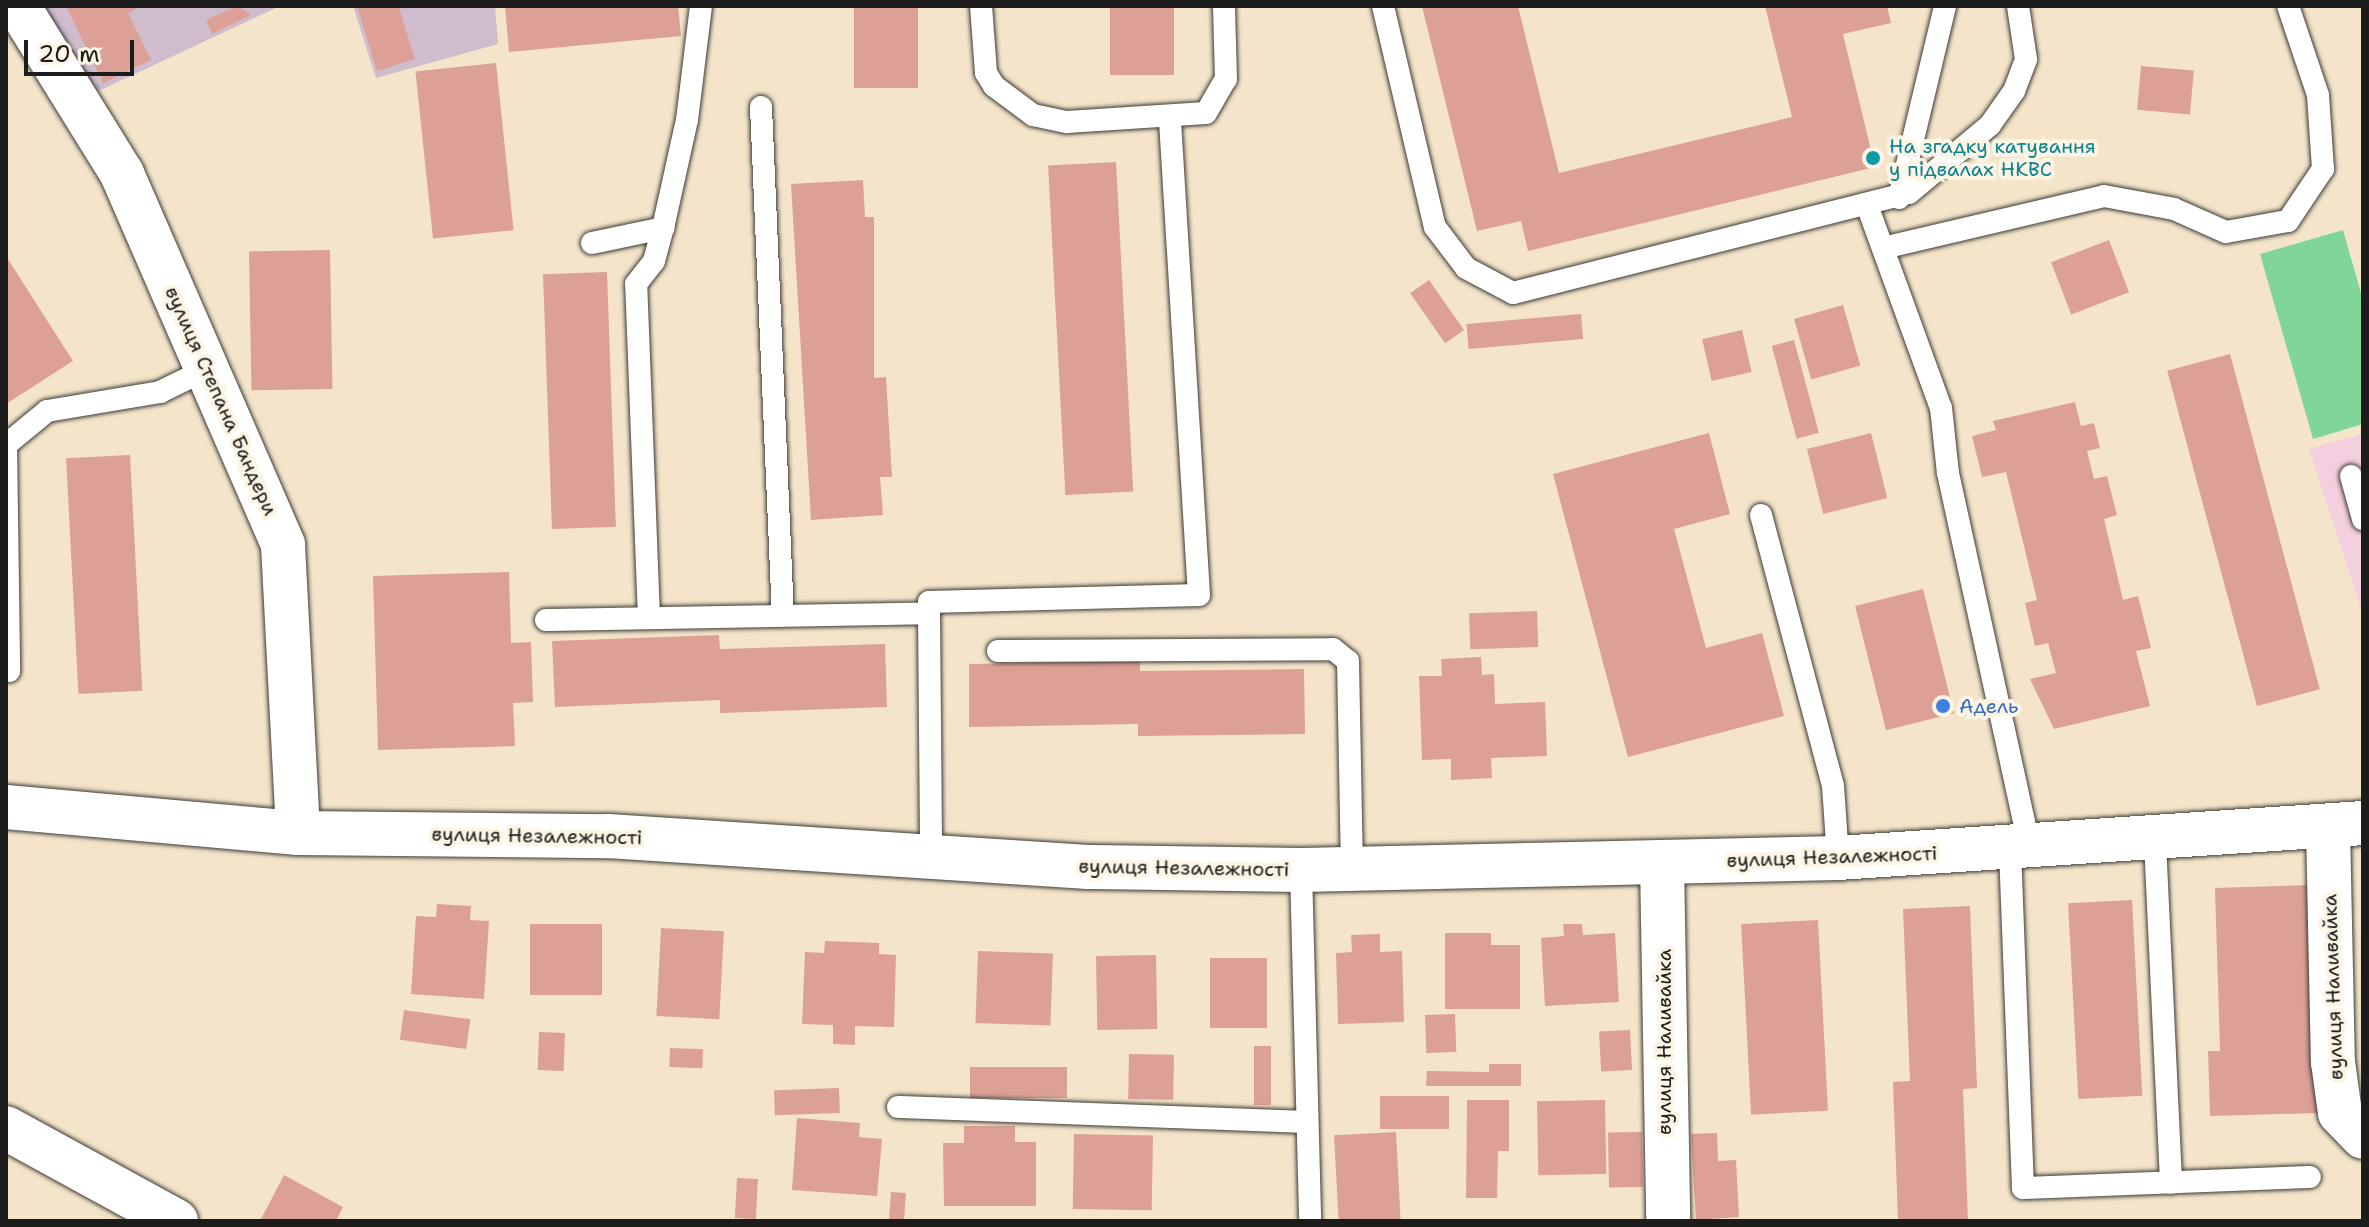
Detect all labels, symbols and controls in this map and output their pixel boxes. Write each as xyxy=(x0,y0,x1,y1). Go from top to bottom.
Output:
scale bar xyxy=(28,24,138,74)
text: 20 m xyxy=(38,38,100,70)
place label: На згадку катування у підвалах НКВС xyxy=(1889,134,2096,181)
marker: На згадку катування у підвалах НКВС xyxy=(1864,149,1882,167)
street label: вулиця Степана Бандери xyxy=(160,283,282,519)
place label: Адель xyxy=(1959,694,2018,718)
marker: Адель xyxy=(1934,697,1952,715)
street label: вулиця Незалежності xyxy=(431,822,643,850)
street label: вулиця Незалежності xyxy=(1726,841,1938,873)
street label: вулиця Незалежності xyxy=(1078,854,1290,882)
street label: вулиця Наливайка xyxy=(2318,894,2348,1080)
street label: вулиця Наливайка xyxy=(1652,949,1676,1135)

